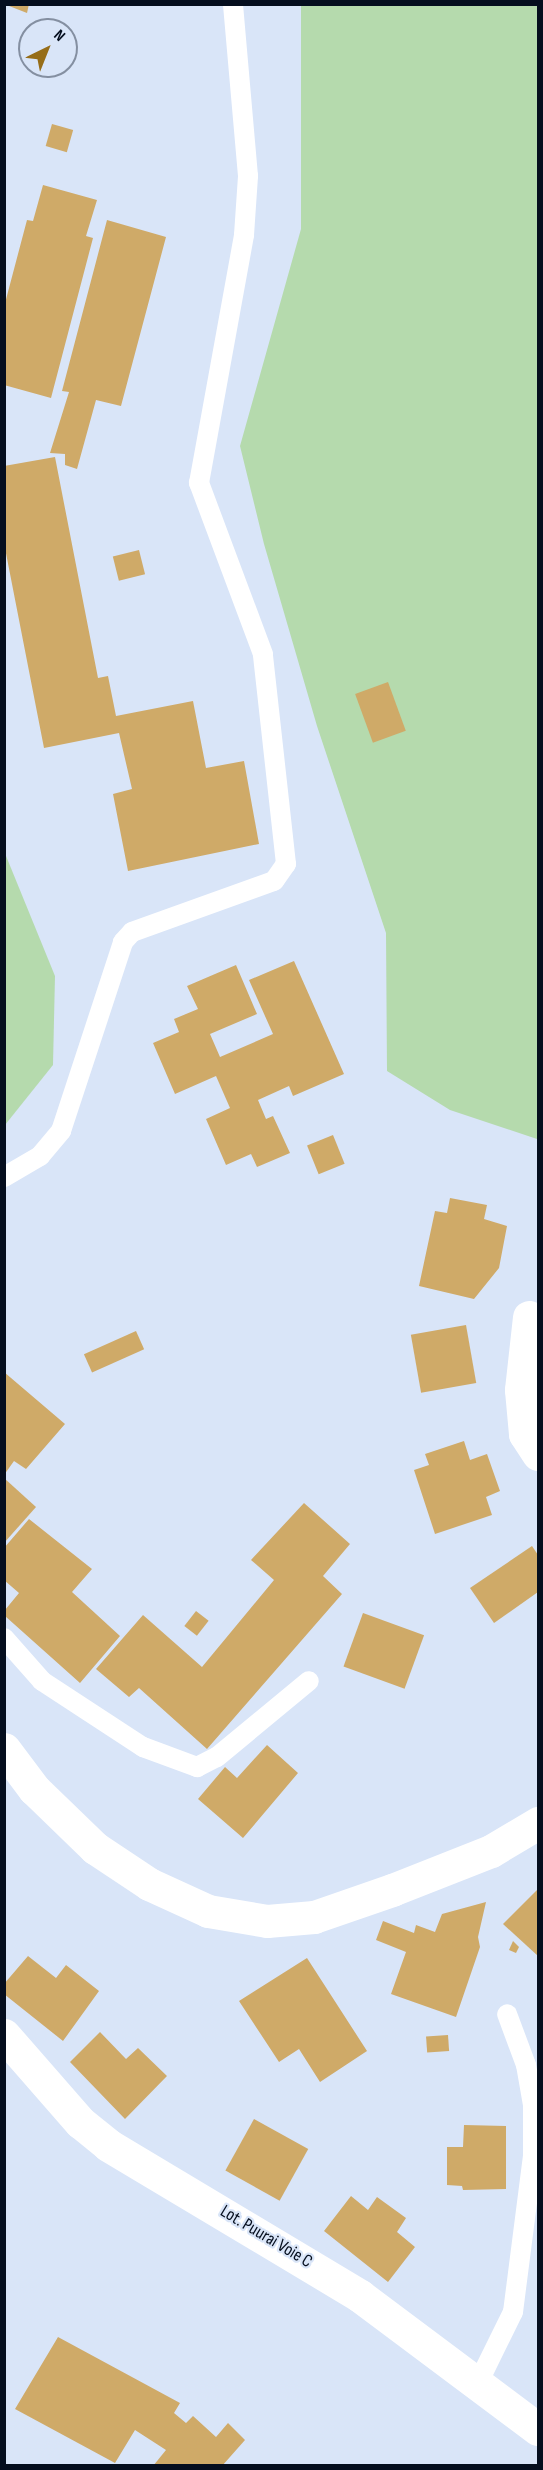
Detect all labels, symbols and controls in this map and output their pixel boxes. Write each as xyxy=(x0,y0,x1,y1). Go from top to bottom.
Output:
north arrow xyxy=(18,18,78,78)
text: N xyxy=(50,26,69,46)
street label: Lot. Puurai Voie C xyxy=(216,2201,316,2273)

